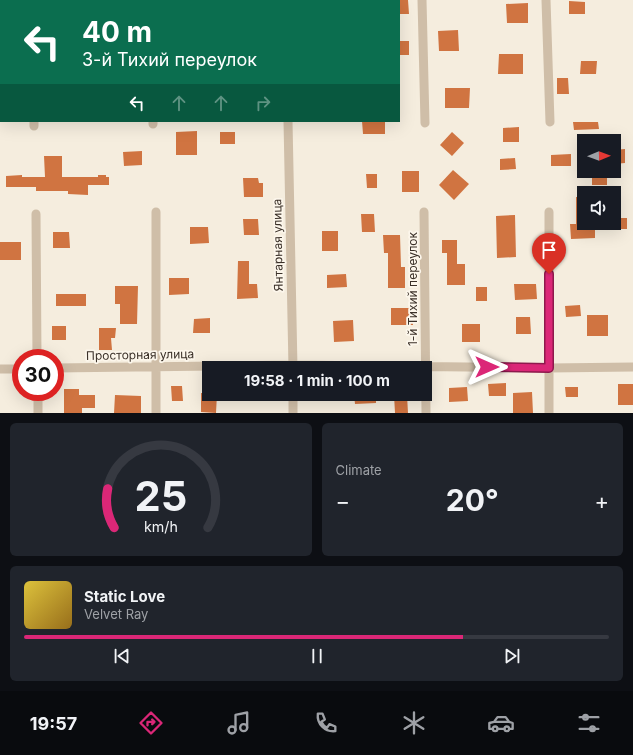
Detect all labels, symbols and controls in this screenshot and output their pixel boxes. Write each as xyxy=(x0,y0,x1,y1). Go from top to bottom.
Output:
text: 40 m xyxy=(82,15,152,49)
icon: left xyxy=(16,16,68,68)
text: 3-й Тихий переулок xyxy=(82,49,257,70)
icon: left xyxy=(126,92,148,114)
icon: ahead xyxy=(168,92,190,114)
icon: ahead xyxy=(210,92,232,114)
icon: right xyxy=(252,92,274,114)
north arrow xyxy=(577,134,621,178)
map controls xyxy=(577,134,621,230)
button: sound xyxy=(577,186,621,230)
street label: Янтарная улица xyxy=(269,199,286,291)
street label: 1-й Тихий переулок xyxy=(405,231,420,346)
pin xyxy=(532,233,566,274)
icon: arrive xyxy=(538,239,560,261)
street label: Просторная улица xyxy=(86,346,194,363)
position arrow xyxy=(466,346,508,388)
speed limit sign: 30 xyxy=(12,349,64,401)
text: 19:58 · 1 min · 100 m xyxy=(244,371,390,390)
text: Climate xyxy=(336,462,382,478)
text: 25 xyxy=(134,470,187,520)
text: 20° xyxy=(446,482,499,518)
text: − xyxy=(336,488,350,514)
text: + xyxy=(594,488,609,514)
text: km/h xyxy=(144,517,178,534)
text: Static Love xyxy=(84,587,165,606)
text: Velvet Ray xyxy=(84,606,148,622)
icon: previous xyxy=(111,645,133,667)
icon: pause xyxy=(306,645,328,667)
icon: next xyxy=(501,645,523,667)
icon: directions xyxy=(137,709,165,737)
icon: music xyxy=(225,709,253,737)
icon: phone xyxy=(312,709,340,737)
icon: climate xyxy=(400,709,428,737)
icon: car xyxy=(487,709,515,737)
icon: filters xyxy=(575,709,603,737)
text: 19:57 xyxy=(30,713,77,734)

